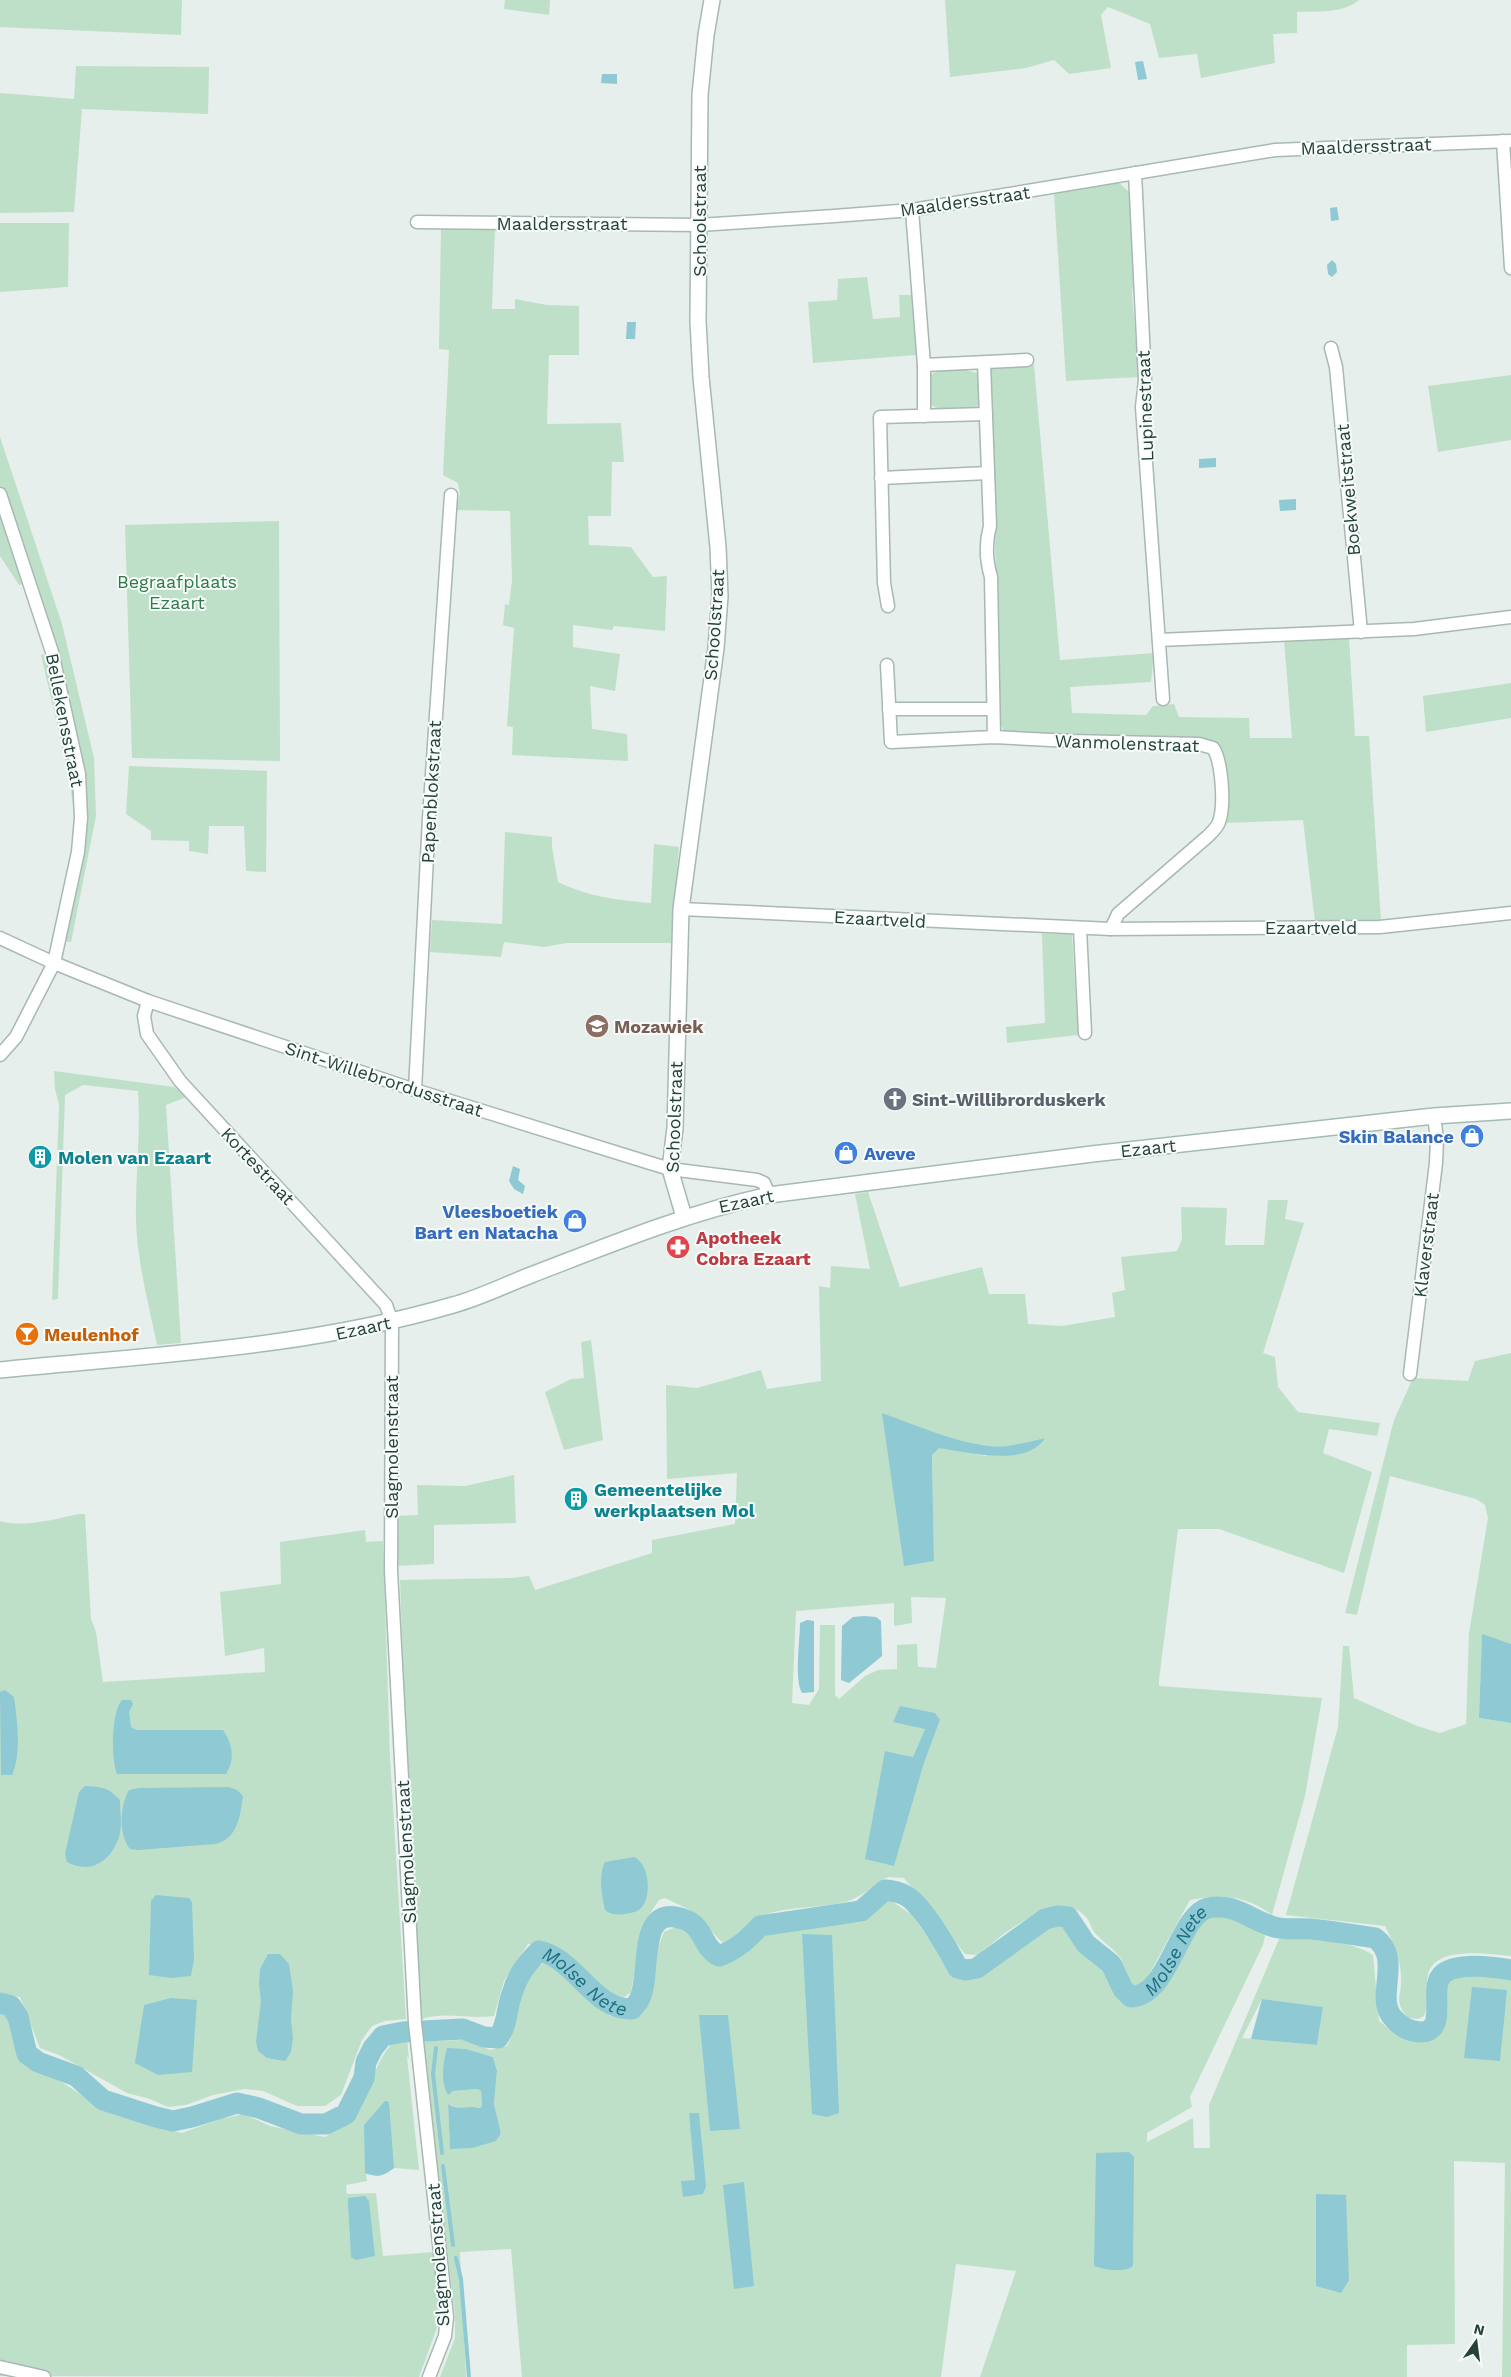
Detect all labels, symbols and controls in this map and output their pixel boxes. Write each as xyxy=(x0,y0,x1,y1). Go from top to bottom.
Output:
street label: Maaldersstraat xyxy=(1300,133,1432,159)
street label: Schoolstraat xyxy=(689,165,710,277)
street label: Maaldersstraat xyxy=(899,181,1032,221)
street label: Maaldersstraat xyxy=(497,213,628,234)
street label: Lupinestraat xyxy=(1133,350,1157,462)
street label: Boekweitstraat xyxy=(1332,423,1364,557)
street label: Schoolstraat xyxy=(700,568,728,681)
park label: Begraafplaats Ezaart xyxy=(117,571,237,613)
street label: Bellekensstraat xyxy=(42,651,88,789)
street label: Papenblokstraat xyxy=(417,719,445,864)
street label: Wanmolenstraat xyxy=(1054,730,1200,756)
street label: Ezaartveld xyxy=(833,906,927,932)
street label: Ezaartveld xyxy=(1265,917,1357,938)
school or university icon: Mozawiek xyxy=(584,1013,610,1039)
place label: Mozawiek xyxy=(614,1016,704,1037)
street label: Sint-Willebrordusstraat xyxy=(283,1037,486,1121)
street label: Schoolstraat xyxy=(662,1060,686,1173)
church icon: Sint-Willibrorduskerk xyxy=(882,1086,908,1112)
place label: Sint-Willibrorduskerk xyxy=(912,1089,1106,1110)
street label: Kortestraat xyxy=(217,1123,299,1209)
shop icon: Skin Balance xyxy=(1459,1123,1485,1149)
place label: Skin Balance xyxy=(1339,1126,1454,1147)
street label: Ezaart xyxy=(1119,1135,1177,1161)
shop icon: Aveve xyxy=(833,1140,859,1166)
place label: Aveve xyxy=(864,1143,916,1164)
building icon: Molen van Ezaart xyxy=(27,1144,53,1170)
place label: Molen van Ezaart xyxy=(58,1147,211,1168)
street label: Ezaart xyxy=(717,1185,776,1217)
street label: Klaverstraat xyxy=(1409,1191,1443,1299)
place label: Vleesboetiek Bart en Natacha xyxy=(414,1201,559,1243)
shop icon: Vleesboetiek Bart en Natacha xyxy=(562,1208,588,1234)
place label: Apotheek Cobra Ezaart xyxy=(696,1227,811,1269)
pharmacy icon: Apotheek Cobra Ezaart xyxy=(665,1234,691,1260)
street label: Ezaart xyxy=(334,1312,393,1344)
bar icon: Meulenhof xyxy=(14,1321,40,1347)
place label: Meulenhof xyxy=(44,1324,139,1345)
street label: Slagmolenstraat xyxy=(381,1375,402,1519)
place label: Gemeentelijke werkplaatsen Mol xyxy=(594,1479,755,1521)
building icon: Gemeentelijke werkplaatsen Mol xyxy=(563,1486,589,1512)
street label: Slagmolenstraat xyxy=(392,1779,420,1924)
water label: Molse Nete xyxy=(1139,1900,1211,2000)
water label: Molse Nete xyxy=(539,1942,629,2021)
street label: Slagmolenstraat xyxy=(422,2182,453,2327)
north arrow xyxy=(1451,2317,1501,2367)
text: N xyxy=(1472,2320,1486,2338)

